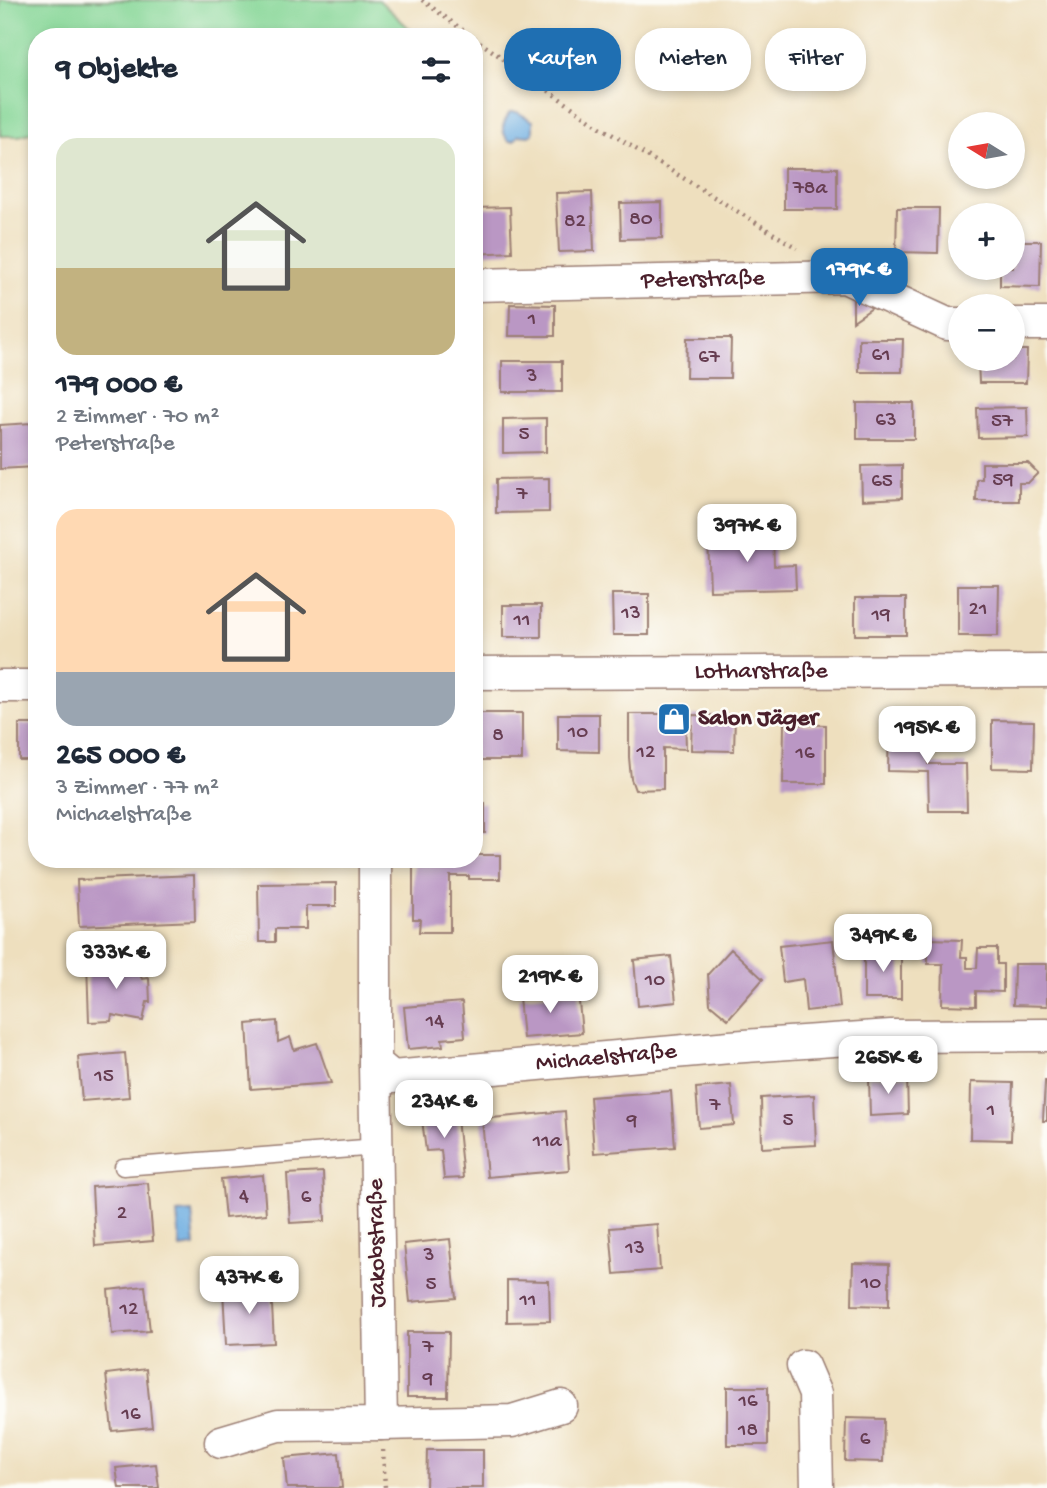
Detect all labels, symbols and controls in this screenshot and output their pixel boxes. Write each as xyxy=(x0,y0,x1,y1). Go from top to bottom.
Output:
chip: Kaufen xyxy=(504,28,621,91)
chip: Mieten xyxy=(635,28,751,91)
chip: Filter xyxy=(765,28,866,91)
icon: filters xyxy=(417,51,455,89)
text: 9 Objekte xyxy=(56,53,177,88)
north arrow xyxy=(948,112,1026,189)
map controls xyxy=(948,112,1025,371)
house number: 78a xyxy=(792,177,828,202)
icon: home xyxy=(193,183,319,309)
button: + xyxy=(948,203,1025,280)
house number: 80 xyxy=(629,208,653,233)
house number: 82 xyxy=(564,210,586,235)
pin: 179K € xyxy=(802,248,916,308)
text: 179K € xyxy=(827,257,891,284)
street label: Peterstraße xyxy=(640,264,766,296)
button: − xyxy=(948,294,1025,371)
house number: 1 xyxy=(527,308,536,333)
house number: 61 xyxy=(871,344,891,369)
house number: 67 xyxy=(698,346,721,371)
house number: 3 xyxy=(526,365,537,390)
text: 179 000 € xyxy=(56,369,182,404)
text: 2 Zimmer · 70 m² xyxy=(56,404,219,431)
house number: 63 xyxy=(875,409,897,434)
house number: 57 xyxy=(991,410,1014,435)
house number: 5 xyxy=(518,423,530,448)
text: Peterstraße xyxy=(56,431,175,458)
house number: 59 xyxy=(992,469,1014,494)
house number: 65 xyxy=(871,470,893,495)
house number: 7 xyxy=(516,483,529,508)
pin: 397K € xyxy=(690,504,804,564)
text: 397K € xyxy=(713,513,781,540)
icon: home xyxy=(193,554,319,680)
house number: 21 xyxy=(969,598,987,623)
house number: 13 xyxy=(620,602,641,627)
house number: 19 xyxy=(870,604,891,629)
house number: 11 xyxy=(513,609,530,634)
street label: Lotharstraße xyxy=(694,657,828,687)
shop icon: Salon Jäger xyxy=(655,700,693,738)
place label: Salon Jäger xyxy=(698,705,820,734)
pin: 195K € xyxy=(870,706,984,766)
text: 195K € xyxy=(895,715,959,742)
house number: 10 xyxy=(567,721,588,746)
house number: 8 xyxy=(492,724,504,749)
text: 265 000 € xyxy=(56,740,185,775)
house number: 12 xyxy=(636,741,655,766)
house number: 16 xyxy=(794,742,815,767)
text: 3 Zimmer · 77 m² xyxy=(56,775,219,802)
text: Michaelstraße xyxy=(56,802,191,829)
pin: 349K € xyxy=(826,914,940,974)
text: 349K € xyxy=(850,923,916,950)
pin: 333K € xyxy=(59,932,173,991)
text: 333K € xyxy=(82,940,150,967)
pin: 219K € xyxy=(493,956,607,1015)
text: 219K € xyxy=(518,964,582,991)
house number: 10 xyxy=(644,969,665,994)
house number: 14 xyxy=(425,1010,444,1035)
pin: 265K € xyxy=(831,1036,945,1096)
street label: Michaelstraße xyxy=(534,1037,678,1079)
text: 265K € xyxy=(855,1045,921,1072)
house number: 15 xyxy=(93,1065,114,1090)
pin: 234K € xyxy=(387,1080,501,1140)
text: 234K € xyxy=(411,1089,477,1116)
house number: 7 xyxy=(709,1094,722,1119)
house number: 1 xyxy=(986,1099,995,1124)
house number: 5 xyxy=(782,1109,794,1134)
house number: 9 xyxy=(626,1110,638,1135)
house number: 11a xyxy=(532,1130,563,1155)
street label: Jakobstraße xyxy=(362,1177,394,1308)
house number: 4 xyxy=(239,1185,249,1210)
house number: 6 xyxy=(301,1186,312,1211)
house number: 2 xyxy=(117,1202,127,1227)
house number: 13 xyxy=(624,1237,645,1262)
house number: 3 xyxy=(423,1244,434,1269)
pin: 437K € xyxy=(192,1256,306,1316)
text: 437K € xyxy=(216,1265,282,1292)
house number: 10 xyxy=(860,1272,881,1297)
house number: 5 xyxy=(425,1273,437,1298)
house number: 11 xyxy=(519,1289,536,1314)
house number: 12 xyxy=(119,1298,138,1323)
house number: 7 xyxy=(422,1336,435,1361)
house number: 9 xyxy=(422,1368,434,1393)
house number: 16 xyxy=(737,1390,758,1415)
house number: 16 xyxy=(120,1403,141,1428)
house number: 18 xyxy=(737,1419,758,1444)
house number: 6 xyxy=(860,1428,871,1453)

